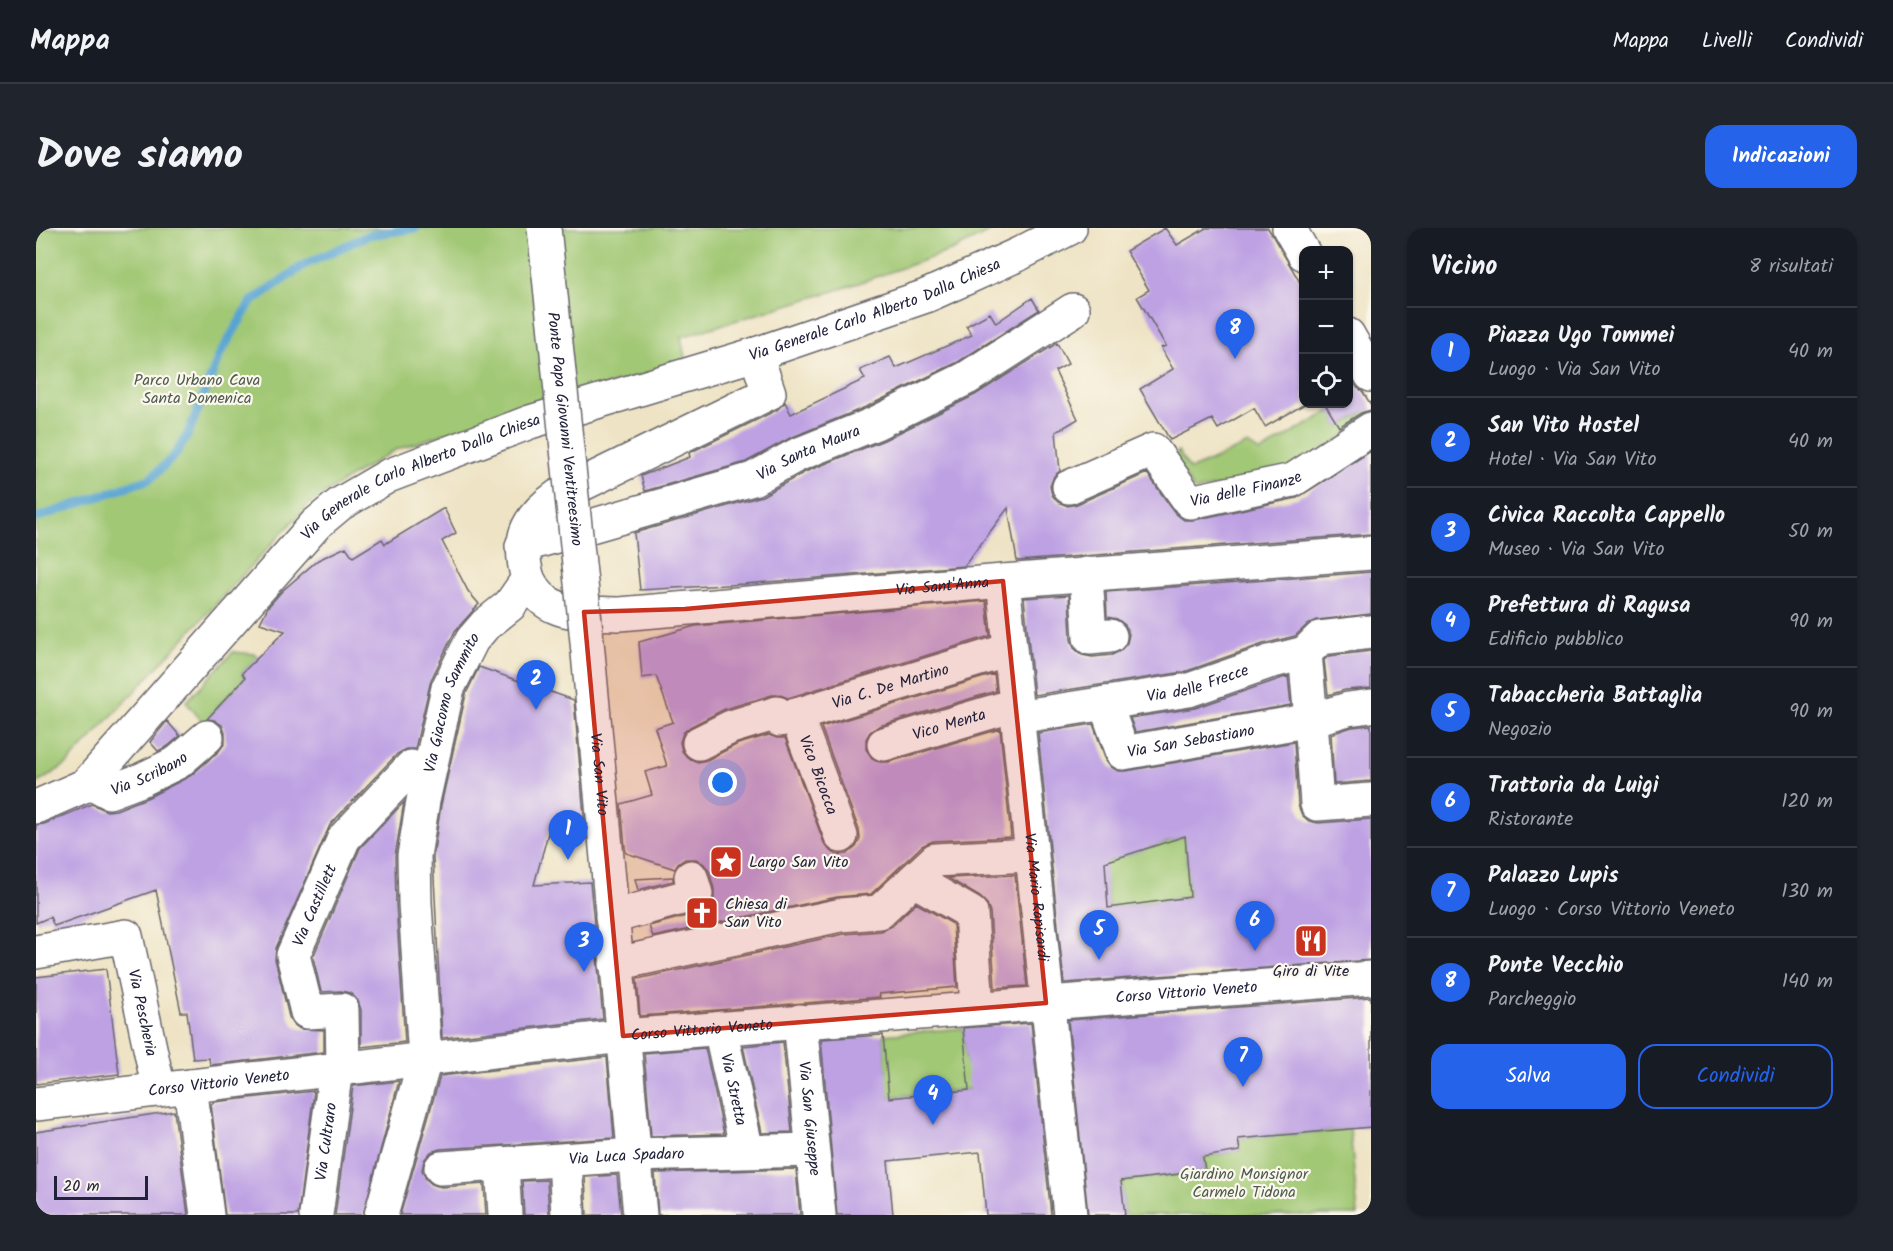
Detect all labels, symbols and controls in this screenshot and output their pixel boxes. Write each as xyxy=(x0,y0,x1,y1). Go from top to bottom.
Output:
text: Mappa xyxy=(30,19,110,64)
text: Mappa xyxy=(1612,25,1669,58)
text: Livelli xyxy=(1702,25,1752,58)
text: Condividi xyxy=(1785,25,1863,58)
text: Dove siamo xyxy=(36,123,243,190)
button: Indicazioni xyxy=(1705,125,1857,188)
map controls xyxy=(1299,246,1353,408)
button: + xyxy=(1299,246,1353,300)
text: Vicino xyxy=(1431,246,1497,288)
street label: Via Generale Carlo Alberto Dalla Chiesa xyxy=(746,251,1005,368)
text: 8 risultati xyxy=(1749,251,1833,283)
button: − xyxy=(1299,300,1353,354)
pin: 8 xyxy=(1216,310,1254,359)
street label: Ponte Papa Giovanni Ventitreesimo xyxy=(540,311,590,547)
text: Piazza Ugo Tommei xyxy=(1488,319,1675,354)
text: 1 xyxy=(1447,336,1454,368)
text: 40 m xyxy=(1788,336,1833,368)
button: locate xyxy=(1299,354,1353,408)
text: Luogo · Via San Vito xyxy=(1488,354,1661,386)
park label: Parco Urbano Cava Santa Domenica xyxy=(134,368,260,411)
street label: Via Generale Carlo Alberto Dalla Chiesa xyxy=(295,407,543,546)
text: San Vito Hostel xyxy=(1488,409,1639,444)
street label: Via Santa Maura xyxy=(752,418,864,487)
text: 2 xyxy=(1445,426,1456,458)
text: 40 m xyxy=(1788,426,1833,458)
text: Hotel · Via San Vito xyxy=(1488,444,1657,476)
street label: Via delle Finanze xyxy=(1188,465,1307,514)
text: Civica Raccolta Cappello xyxy=(1488,499,1725,534)
text: 3 xyxy=(1445,516,1456,548)
text: 50 m xyxy=(1788,516,1833,548)
text: Museo · Via San Vito xyxy=(1488,534,1664,566)
street label: Via Sant'Anna xyxy=(895,570,990,603)
text: Prefettura di Ragusa xyxy=(1488,589,1691,624)
text: 4 xyxy=(1445,606,1456,638)
text: 90 m xyxy=(1789,606,1833,638)
text: Edificio pubblico xyxy=(1488,624,1624,656)
street label: Via Giacomo Sammito xyxy=(417,627,486,775)
street label: Via C. De Martino xyxy=(829,657,952,716)
street label: Via delle Frecce xyxy=(1145,658,1252,709)
pin: 2 xyxy=(516,660,556,710)
text: Tabaccheria Battaglia xyxy=(1488,679,1702,714)
text: 5 xyxy=(1445,696,1456,728)
text: 90 m xyxy=(1789,696,1833,728)
street label: Vico Menta xyxy=(910,702,989,747)
text: Negozio xyxy=(1488,714,1552,746)
street label: Via San Sebastiano xyxy=(1125,718,1257,765)
street label: Via San Vito xyxy=(583,732,616,817)
street label: Vico Bicocca xyxy=(792,732,845,818)
street label: Via Scribano xyxy=(107,746,194,803)
your location xyxy=(708,768,737,797)
text: Trattoria da Luigi xyxy=(1488,769,1659,804)
text: 6 xyxy=(1445,786,1456,818)
text: 120 m xyxy=(1781,786,1833,818)
text: Ristorante xyxy=(1488,804,1573,836)
pin: 1 xyxy=(548,810,588,860)
street label: Via Mario Rapisardi xyxy=(1017,832,1056,964)
place icon: Largo San Vito xyxy=(708,844,744,880)
place label: Largo San Vito xyxy=(749,850,849,875)
street label: Via Castillett xyxy=(286,859,344,950)
text: Palazzo Lupis xyxy=(1488,859,1619,894)
text: 7 xyxy=(1446,876,1455,908)
text: 130 m xyxy=(1781,876,1833,908)
place label: Chiesa di San Vito xyxy=(725,892,788,935)
text: Luogo · Corso Vittorio Veneto xyxy=(1488,894,1735,926)
church icon: Chiesa di San Vito xyxy=(684,895,720,931)
pin: 6 xyxy=(1236,902,1274,951)
pin: 5 xyxy=(1080,910,1118,960)
pin: 3 xyxy=(564,922,604,972)
restaurant icon: Giro di Vite xyxy=(1293,923,1329,959)
text: Ponte Vecchio xyxy=(1488,949,1624,984)
place label: Giro di Vite xyxy=(1273,959,1349,984)
text: 8 xyxy=(1445,966,1456,998)
text: 140 m xyxy=(1782,966,1833,998)
street label: Via Pescheria xyxy=(121,967,164,1059)
street label: Corso Vittorio Veneto xyxy=(1114,974,1258,1010)
text: Parcheggio xyxy=(1488,984,1576,1016)
street label: Corso Vittorio Veneto xyxy=(630,1012,774,1048)
pin: 7 xyxy=(1224,1038,1262,1087)
button: Salva xyxy=(1431,1044,1626,1109)
button: Condividi xyxy=(1638,1044,1833,1109)
street label: Via Stretta xyxy=(713,1051,754,1128)
street label: Via San Giuseppe xyxy=(792,1060,828,1177)
street label: Corso Vittorio Veneto xyxy=(147,1062,291,1103)
pin: 4 xyxy=(914,1076,952,1125)
street label: Via Cultraro xyxy=(308,1101,344,1183)
street label: Via Luca Spadaro xyxy=(568,1141,685,1172)
park label: Giardino Monsignor Carmelo Tidona xyxy=(1180,1162,1310,1205)
scale bar xyxy=(54,1173,148,1200)
text: 20 m xyxy=(63,1174,99,1199)

